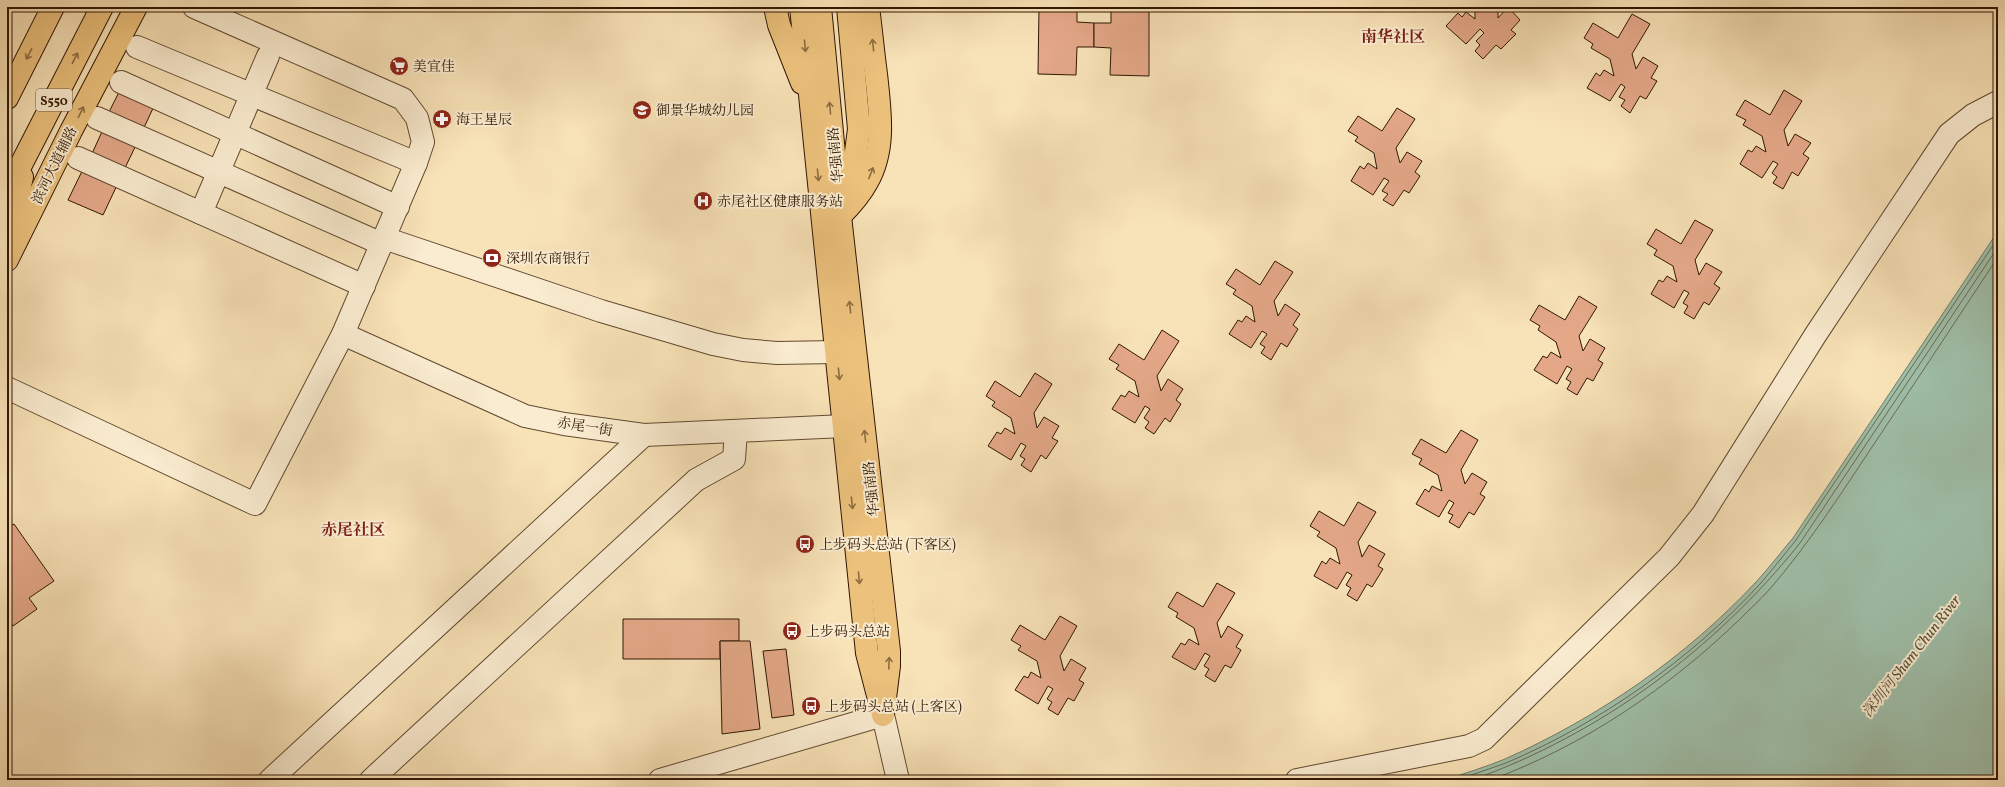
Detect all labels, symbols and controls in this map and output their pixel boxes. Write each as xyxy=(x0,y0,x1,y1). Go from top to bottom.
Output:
district label: 南华社区 xyxy=(1361,27,1425,49)
one-way arrow xyxy=(801,39,809,52)
one-way arrow xyxy=(869,39,876,52)
one-way arrow xyxy=(25,48,32,60)
one-way arrow xyxy=(72,52,80,64)
supermarket icon: 美宜佳 xyxy=(388,55,410,77)
place label: 美宜佳 xyxy=(413,58,455,77)
road number: S550 xyxy=(36,89,72,111)
school or university icon: 御景华城幼儿园 xyxy=(631,99,653,121)
place label: 御景华城幼儿园 xyxy=(656,102,754,121)
one-way arrow xyxy=(826,102,834,115)
one-way arrow xyxy=(77,106,85,118)
pharmacy icon: 海王星辰 xyxy=(431,108,453,130)
place label: 海王星辰 xyxy=(456,111,512,130)
street label: 滨河大道辅路 xyxy=(28,124,82,208)
street label: 华强南路 xyxy=(825,126,848,184)
one-way arrow xyxy=(814,168,822,181)
one-way arrow xyxy=(868,168,876,180)
hospital icon: 赤尾社区健康服务站 xyxy=(692,190,714,212)
place label: 赤尾社区健康服务站 xyxy=(717,193,843,212)
bank icon: 深圳农商银行 xyxy=(481,247,503,269)
place label: 深圳农商银行 xyxy=(506,250,590,269)
one-way arrow xyxy=(847,301,854,314)
one-way arrow xyxy=(835,367,843,380)
street label: 赤尾一街 xyxy=(556,414,614,441)
one-way arrow xyxy=(861,430,869,443)
street label: 华强南路 xyxy=(860,460,885,518)
one-way arrow xyxy=(848,496,856,509)
district label: 赤尾社区 xyxy=(321,520,385,542)
bus stop icon: 上步码头总站 (下客区) xyxy=(794,533,816,555)
place label: 上步码头总站 (下客区) xyxy=(819,536,956,555)
one-way arrow xyxy=(856,571,863,584)
water label: 深圳河 Sham Chun River xyxy=(1858,591,1967,722)
bus stop icon: 上步码头总站 xyxy=(781,620,803,642)
place label: 上步码头总站 xyxy=(806,623,890,642)
one-way arrow xyxy=(885,657,893,670)
bus stop icon: 上步码头总站 (上客区) xyxy=(800,695,822,717)
place label: 上步码头总站 (上客区) xyxy=(825,698,962,717)

